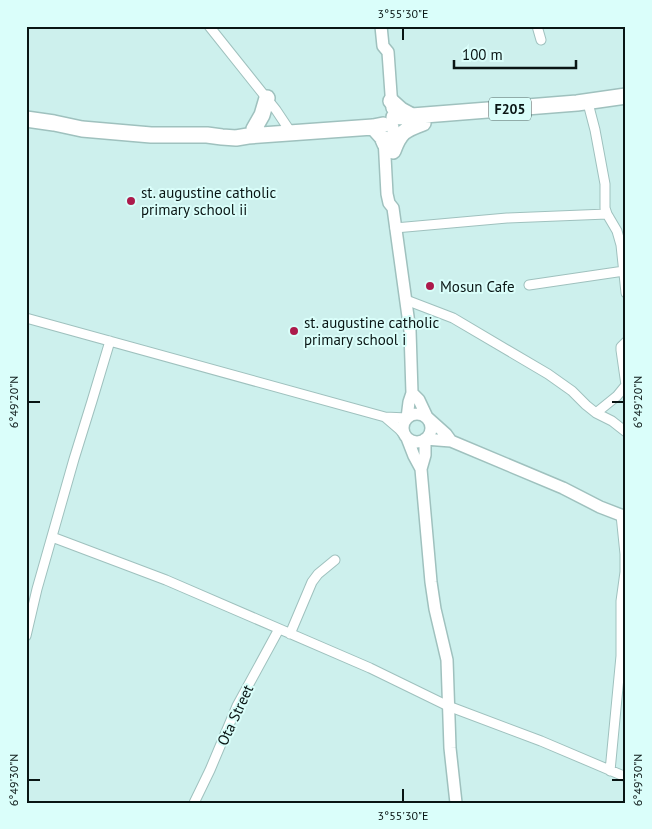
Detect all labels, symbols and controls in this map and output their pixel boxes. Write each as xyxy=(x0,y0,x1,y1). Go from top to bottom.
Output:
text: 3°55'30"E xyxy=(378,6,428,21)
scale bar xyxy=(454,38,577,70)
text: 100 m xyxy=(462,45,503,64)
road number: F205 xyxy=(489,98,531,120)
place label: st. augustine catholic primary school ii xyxy=(141,183,277,219)
marker: st. augustine catholic primary school ii xyxy=(125,195,137,207)
place label: Mosun Cafe xyxy=(440,277,515,296)
marker: Mosun Cafe xyxy=(424,280,436,292)
place label: st. augustine catholic primary school i xyxy=(304,313,440,349)
marker: st. augustine catholic primary school i xyxy=(288,325,300,337)
text: 6°49'20"N xyxy=(6,376,21,428)
text: 6°49'20"N xyxy=(630,376,645,428)
street label: Ota Street xyxy=(213,681,257,749)
text: 6°49'30"N xyxy=(6,754,21,806)
text: 6°49'30"N xyxy=(630,754,645,806)
text: 3°55'30"E xyxy=(378,808,428,823)

